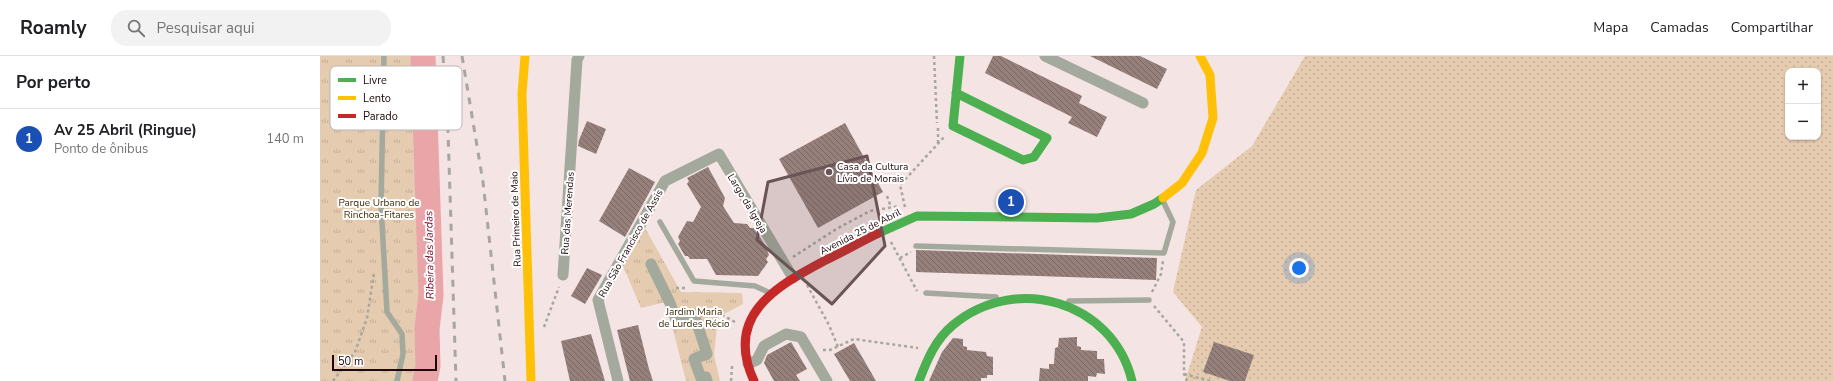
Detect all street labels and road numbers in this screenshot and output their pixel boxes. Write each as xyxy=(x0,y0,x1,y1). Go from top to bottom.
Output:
street label: Rua Primeiro de Maio xyxy=(507,171,525,267)
street label: Rua das Merendas xyxy=(558,171,578,255)
street label: Largo da Igreja xyxy=(724,171,770,236)
street label: Rua São Francisco de Assis xyxy=(595,187,667,300)
street label: Avenida 25 de Abril xyxy=(817,205,903,258)

